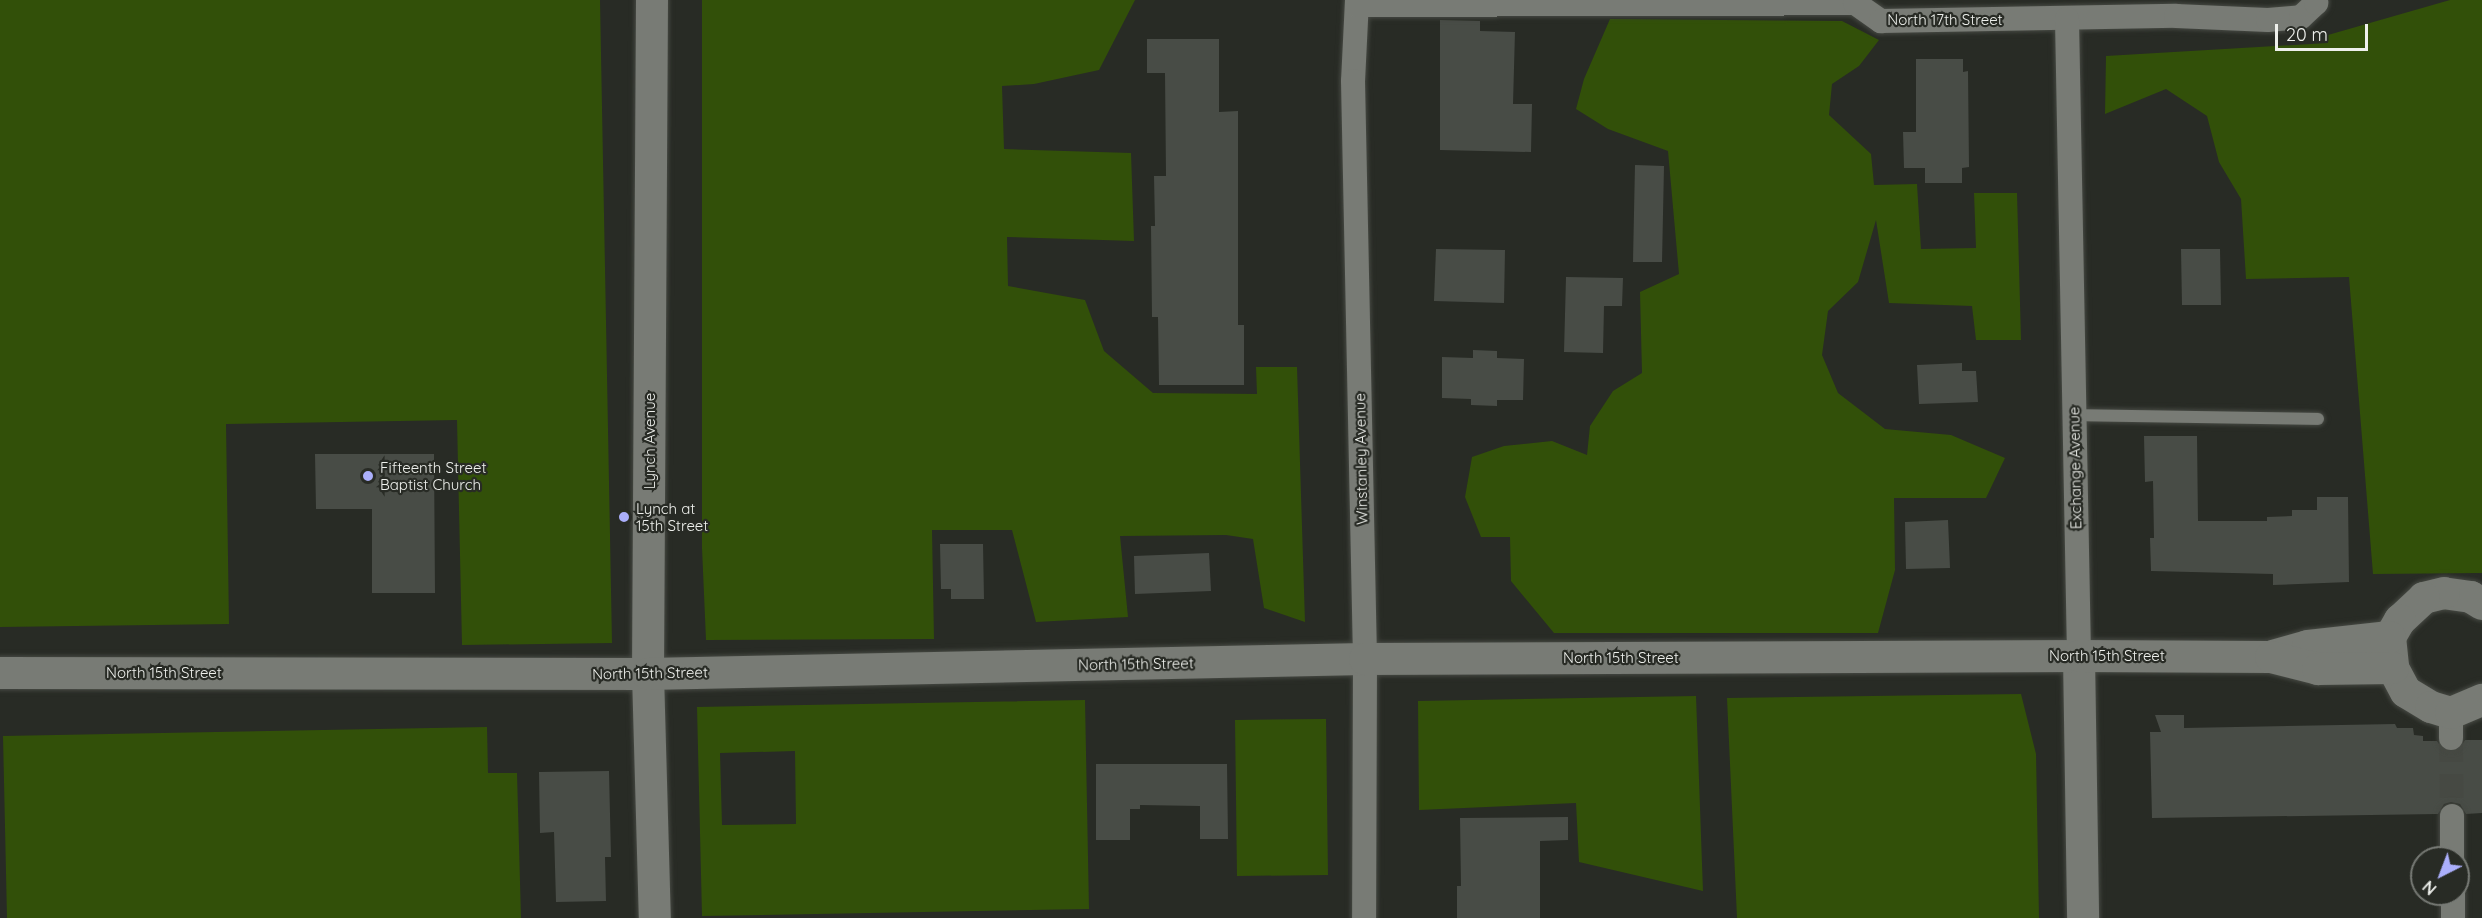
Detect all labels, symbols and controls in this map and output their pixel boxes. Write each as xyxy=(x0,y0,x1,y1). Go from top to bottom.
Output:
street label: North 17th Street xyxy=(1887,11,2003,29)
scale bar xyxy=(2278,12,2371,50)
text: 20 m xyxy=(2286,23,2328,46)
street label: Lynch Avenue xyxy=(641,393,659,489)
street label: Winstanley Avenue xyxy=(1351,393,1371,525)
street label: Exchange Avenue xyxy=(2065,407,2085,529)
place label: Fifteenth Street Baptist Church xyxy=(380,458,486,493)
marker: Fifteenth Street Baptist Church xyxy=(361,469,375,483)
place label: Lynch at 15th Street xyxy=(636,499,708,534)
marker: Lynch at 15th Street xyxy=(617,510,631,524)
street label: North 15th Street xyxy=(2049,647,2165,665)
street label: North 15th Street xyxy=(1563,649,1679,667)
street label: North 15th Street xyxy=(1078,654,1194,674)
street label: North 15th Street xyxy=(592,663,708,683)
street label: North 15th Street xyxy=(106,664,222,682)
north arrow xyxy=(2410,846,2470,906)
text: N xyxy=(2418,877,2440,899)

